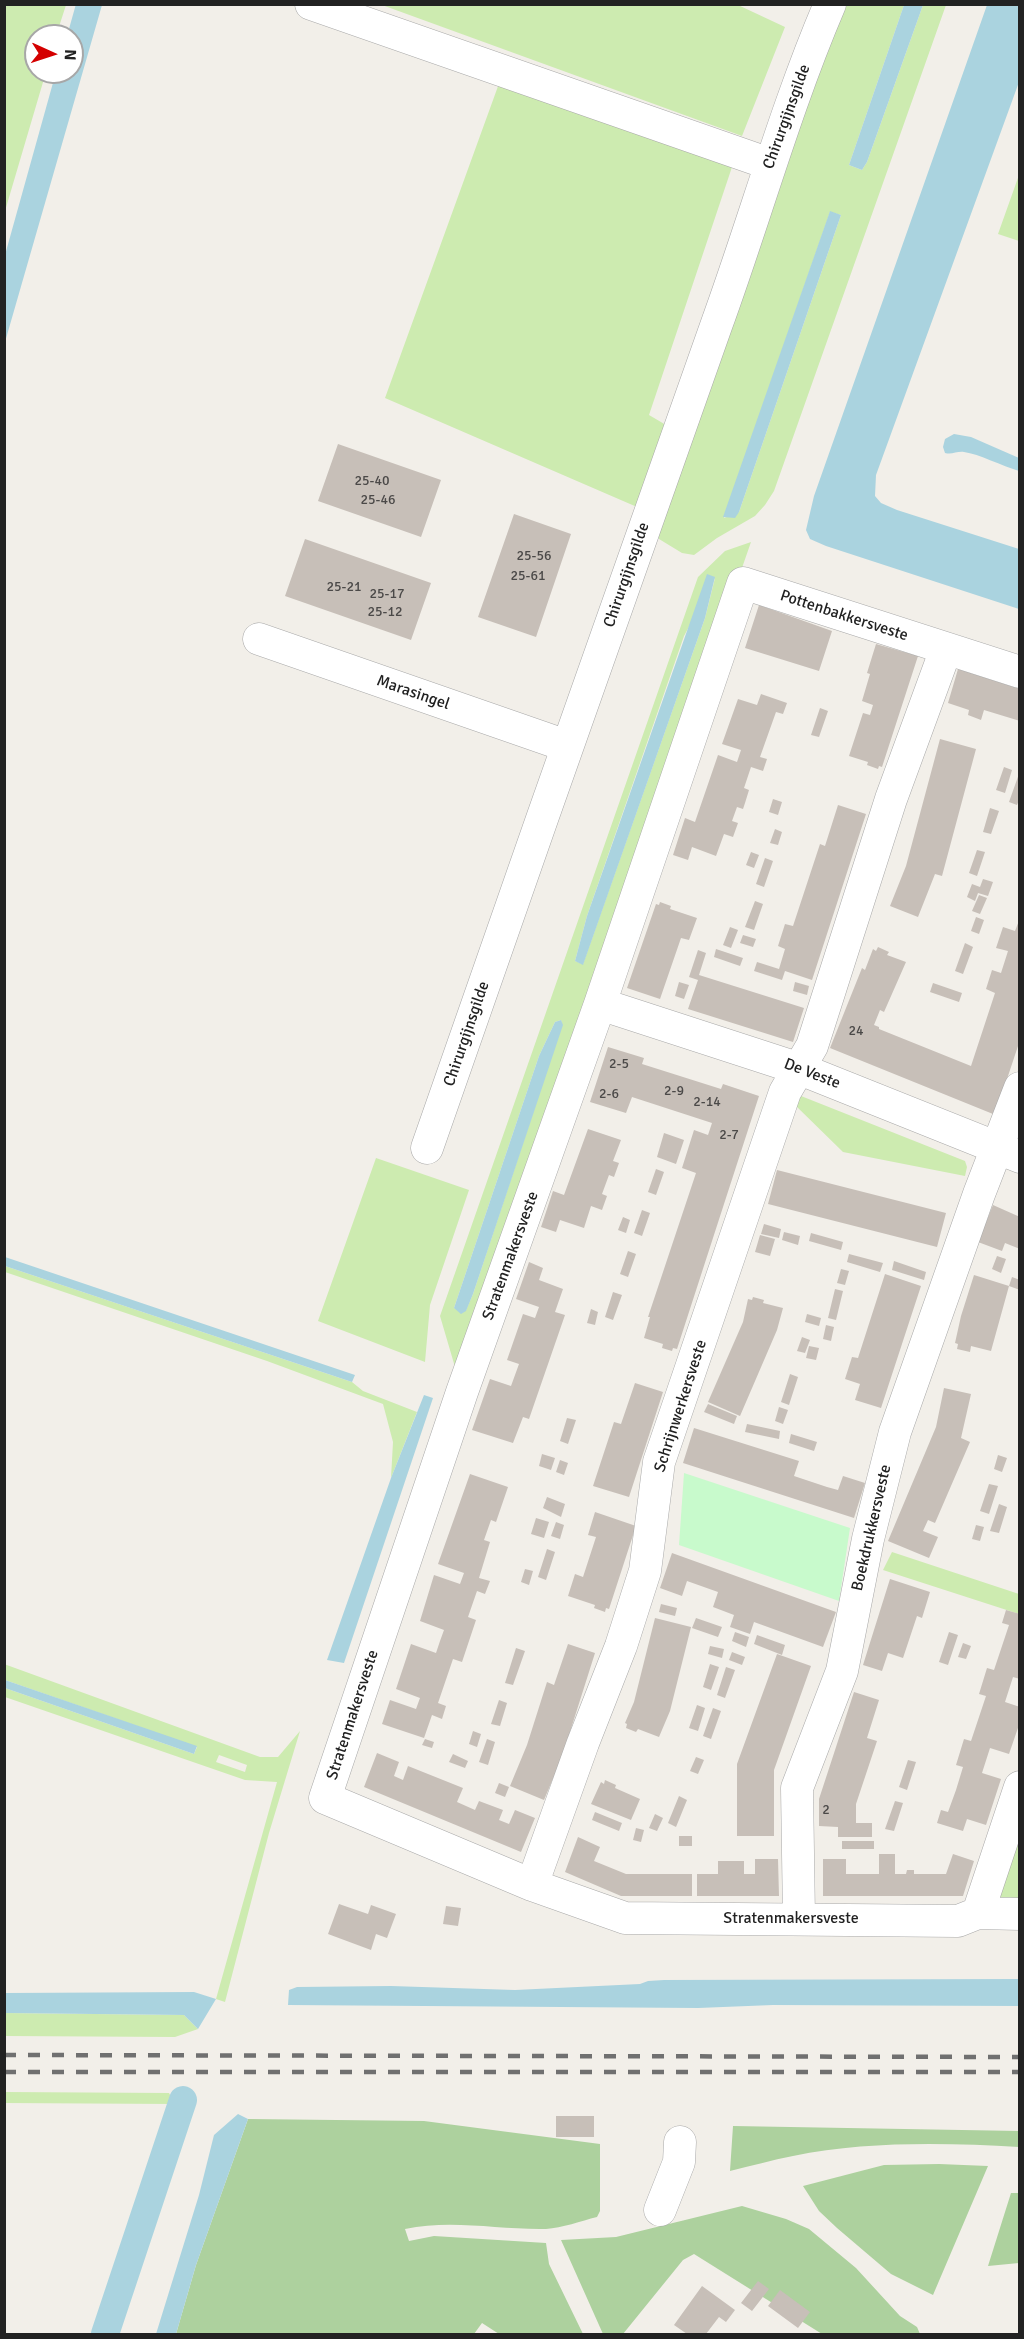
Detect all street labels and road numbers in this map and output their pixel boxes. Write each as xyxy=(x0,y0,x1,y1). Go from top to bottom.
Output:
street label: Chirurgijnsgilde xyxy=(759,62,815,172)
street label: Chirurgijnsgilde xyxy=(600,520,654,630)
street label: Pottenbakkersveste xyxy=(778,586,910,646)
street label: Marasingel xyxy=(374,672,452,714)
street label: Chirurgijnsgilde xyxy=(440,979,494,1089)
street label: De Veste xyxy=(781,1055,843,1093)
street label: Stratenmakersveste xyxy=(479,1189,543,1323)
street label: Schrijnwerkersveste xyxy=(651,1337,711,1475)
street label: Boekdrukkersveste xyxy=(848,1463,896,1593)
street label: Stratenmakersveste xyxy=(323,1648,383,1782)
street label: Stratenmakersveste xyxy=(723,1909,859,1929)

